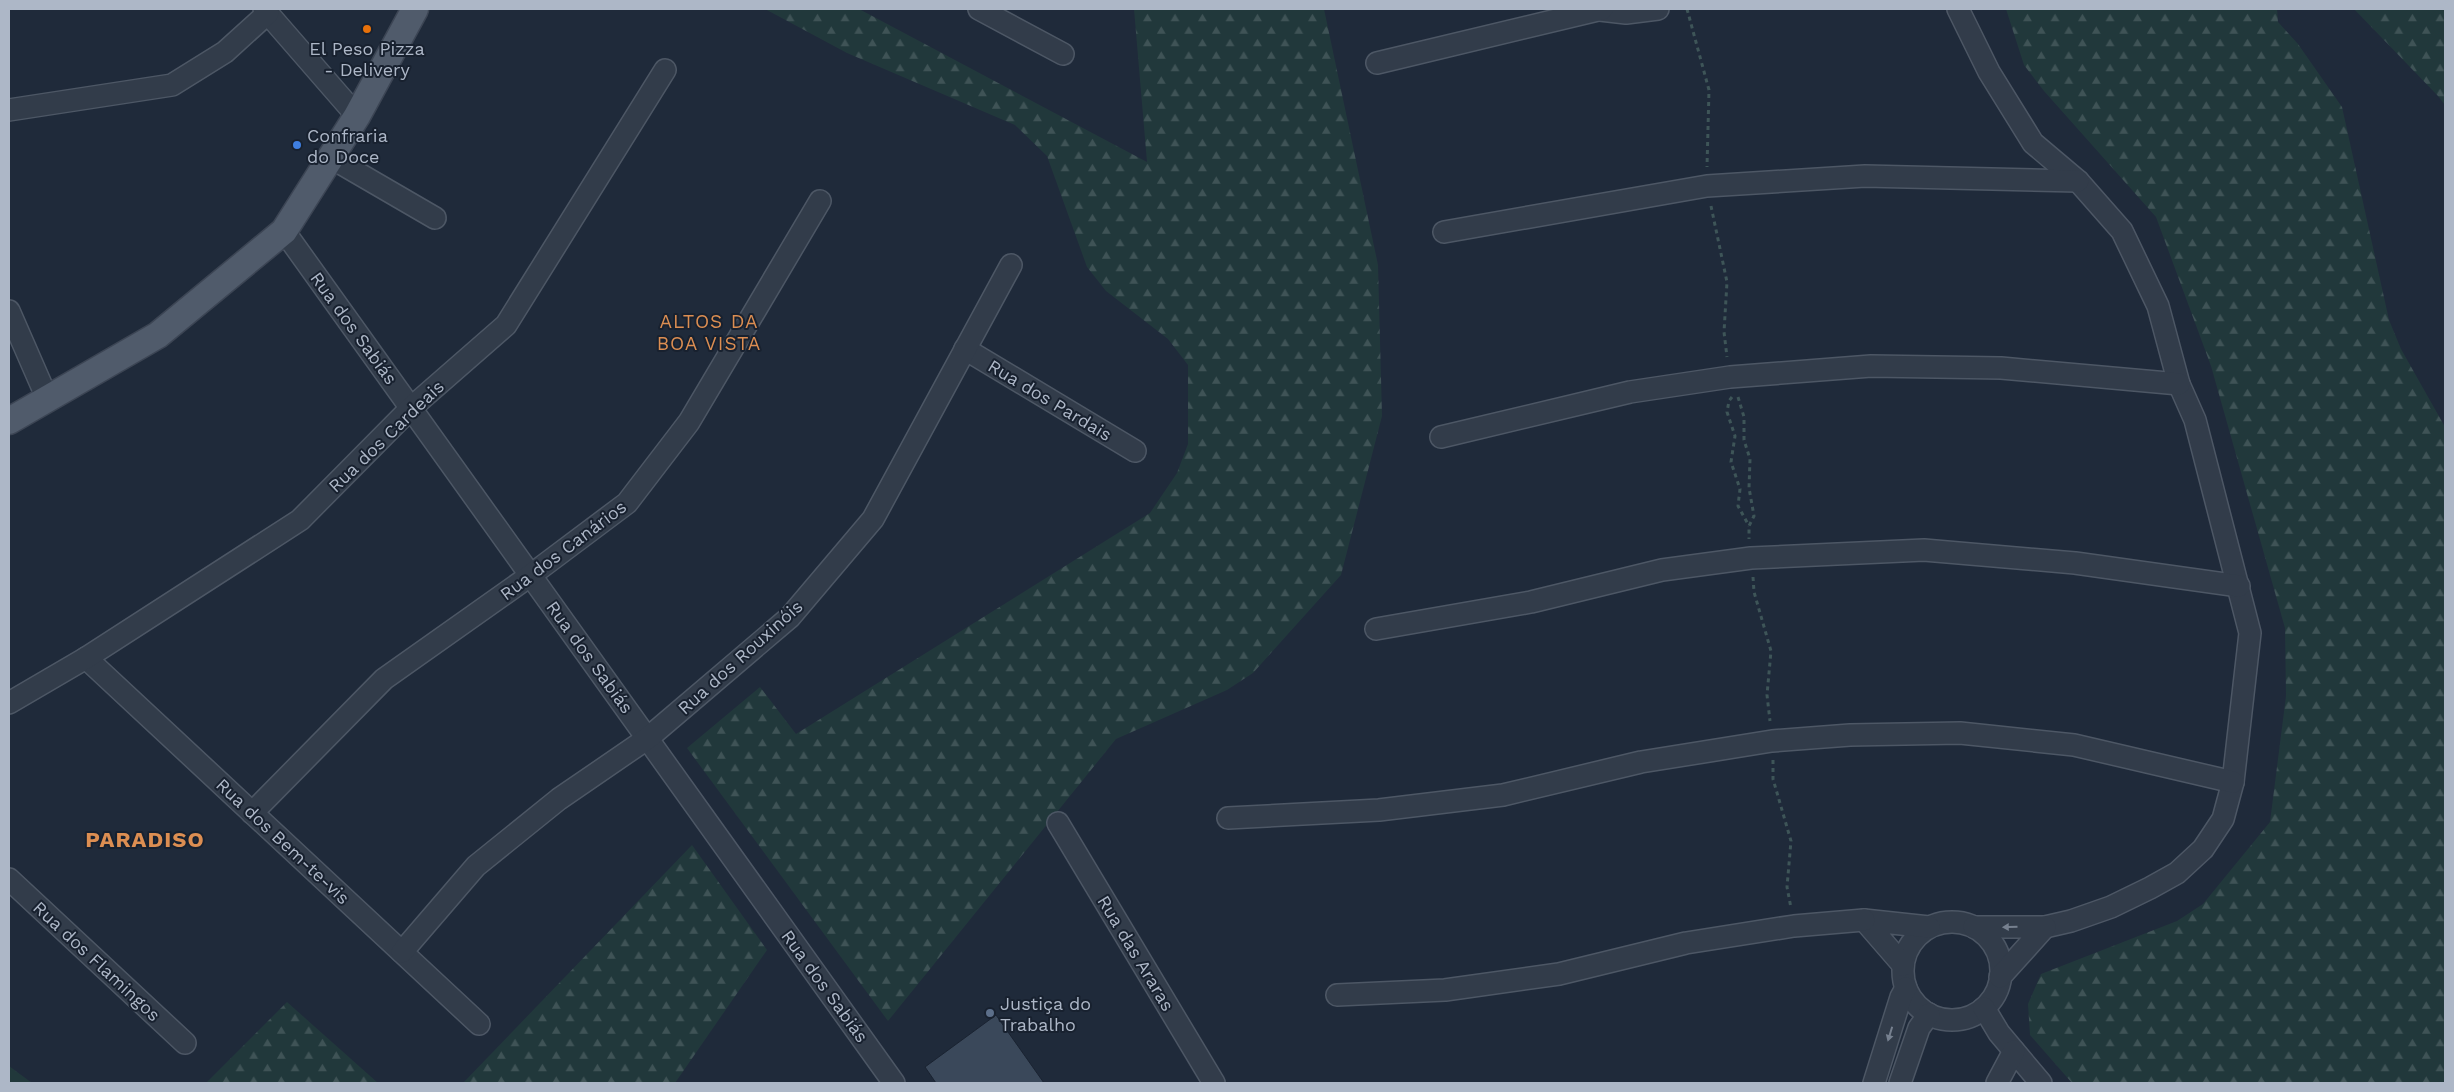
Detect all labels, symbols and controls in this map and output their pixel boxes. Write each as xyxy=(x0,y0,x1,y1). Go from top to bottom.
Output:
marker: El Peso Pizza - Delivery xyxy=(361,23,373,35)
place label: El Peso Pizza - Delivery xyxy=(309,38,425,80)
place label: Confraria do Doce xyxy=(307,125,388,167)
marker: Confraria do Doce xyxy=(291,139,303,151)
street label: Rua dos Sabiás xyxy=(306,268,402,388)
district label: ALTOS DA BOA VISTA xyxy=(657,310,761,355)
street label: Rua dos Pardais xyxy=(984,355,1116,445)
street label: Rua dos Cardeais xyxy=(324,376,448,496)
street label: Rua dos Canários xyxy=(496,496,630,604)
street label: Rua dos Rouxinóis xyxy=(673,595,807,719)
street label: Rua dos Sabiás xyxy=(542,597,638,717)
street label: Rua dos Bem-te-vis xyxy=(212,774,354,908)
district label: PARADISO xyxy=(85,827,205,852)
street label: Rua das Araras xyxy=(1093,891,1179,1015)
street label: Rua dos Flamingos xyxy=(29,897,165,1025)
one-way arrow xyxy=(2002,923,2018,931)
street label: Rua dos Sabiás xyxy=(777,926,873,1046)
place label: Justiça do Trabalho xyxy=(1000,993,1091,1035)
marker: Justiça do Trabalho xyxy=(984,1007,996,1019)
one-way arrow xyxy=(1885,1027,1893,1042)

